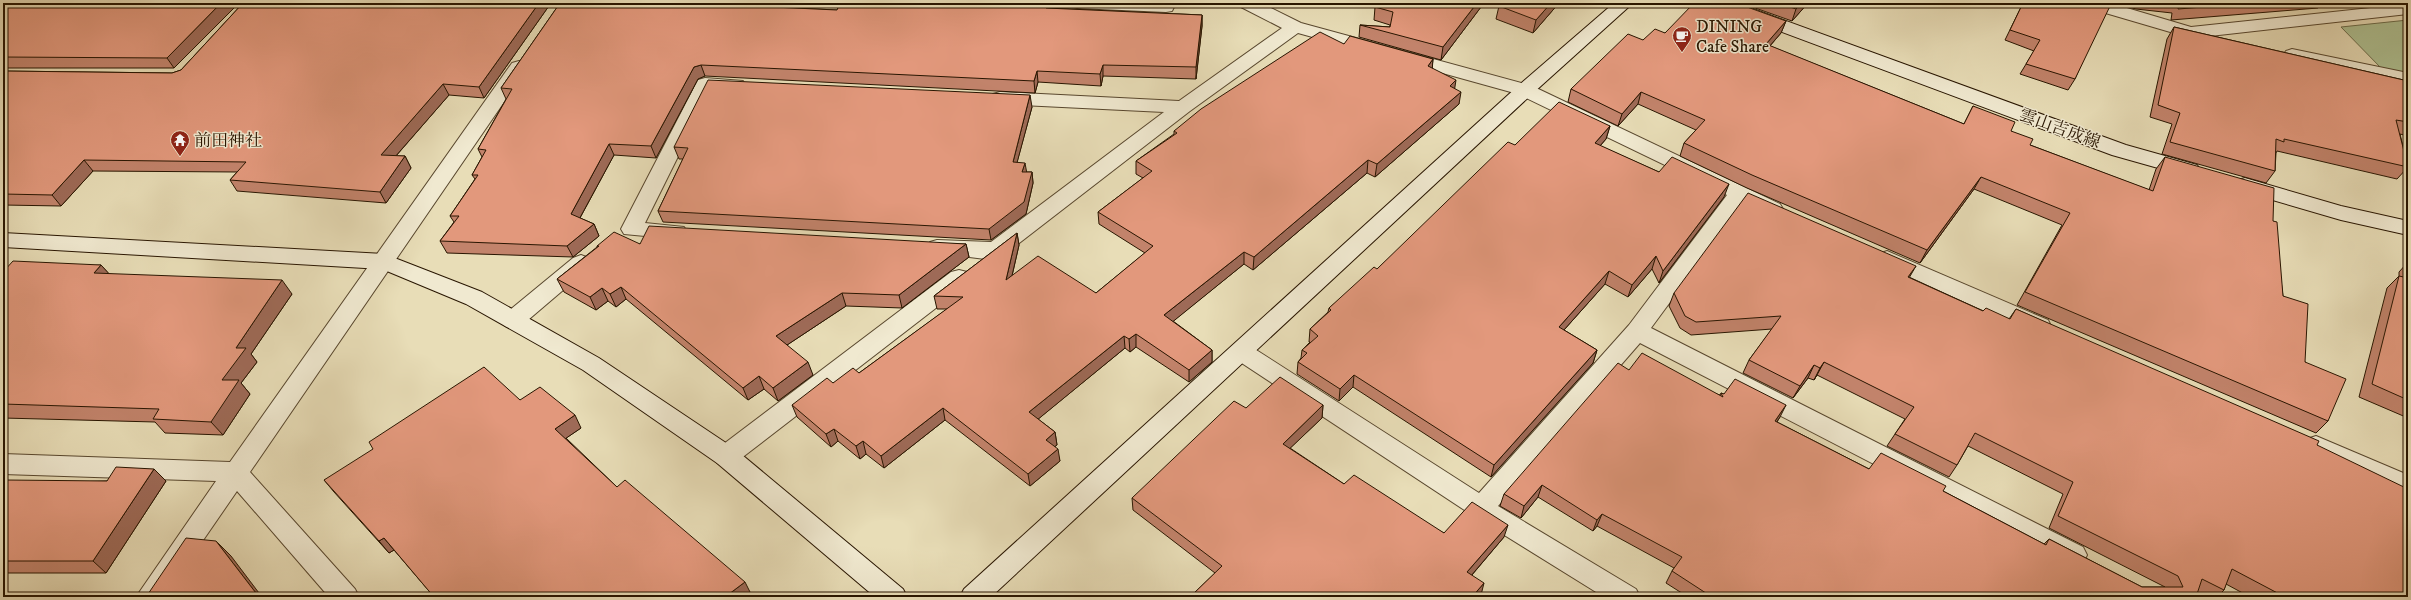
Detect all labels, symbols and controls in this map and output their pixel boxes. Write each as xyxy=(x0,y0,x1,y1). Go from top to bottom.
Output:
place label: DINING Cafe Share xyxy=(1696,16,1769,58)
cafe icon: DINING Cafe Share xyxy=(1671,25,1693,53)
street label: 雲山吉成線 xyxy=(2016,104,2103,154)
temple icon: 前田神社 xyxy=(169,129,191,157)
place label: 前田神社 xyxy=(194,130,262,152)

